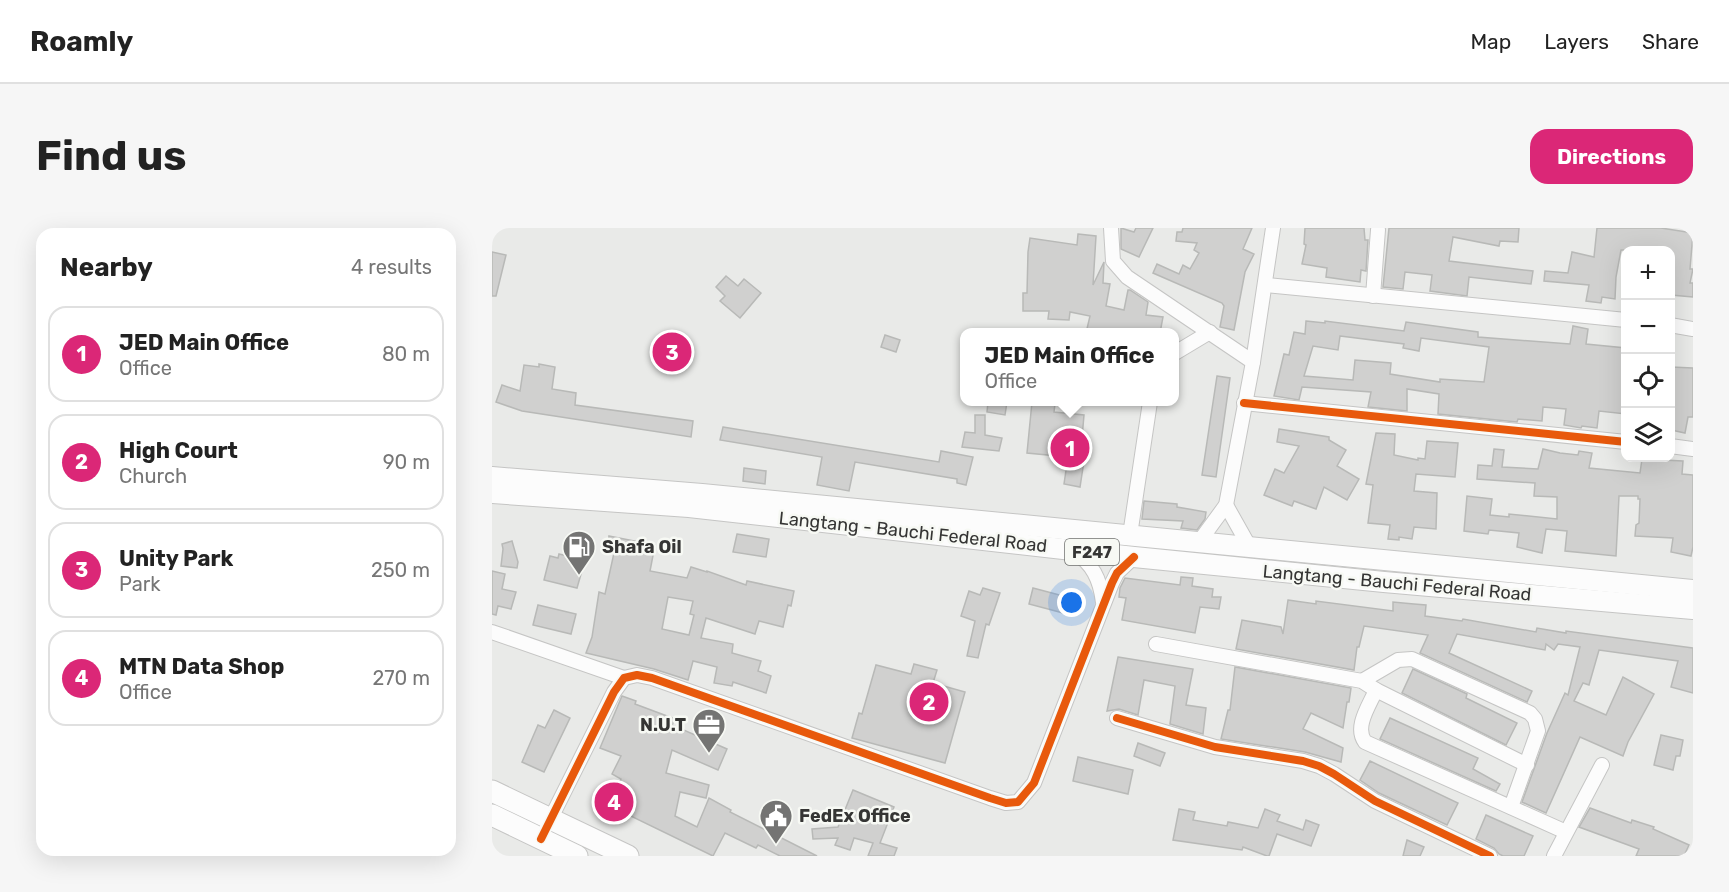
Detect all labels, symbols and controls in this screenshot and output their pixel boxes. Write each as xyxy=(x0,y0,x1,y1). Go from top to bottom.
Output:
text: Roamly xyxy=(30,25,133,58)
text: Map xyxy=(1470,29,1511,54)
text: Layers xyxy=(1544,29,1609,54)
text: Share xyxy=(1642,29,1699,54)
button: Directions xyxy=(1530,129,1693,184)
text: Find us xyxy=(36,131,187,181)
map controls xyxy=(1621,246,1675,462)
button: + xyxy=(1621,246,1675,300)
text: Nearby xyxy=(60,252,153,283)
text: 4 results xyxy=(351,255,432,279)
button: − xyxy=(1621,300,1675,354)
popup xyxy=(960,328,1179,406)
text: JED Main Office xyxy=(119,329,289,356)
pin: 3 xyxy=(652,330,692,374)
text: 1 xyxy=(77,342,86,366)
text: 80 m xyxy=(382,342,430,366)
text: JED Main Office xyxy=(984,342,1155,369)
button: locate xyxy=(1621,354,1675,408)
text: Office xyxy=(119,356,172,380)
text: Office xyxy=(984,369,1037,393)
button: layers xyxy=(1621,408,1675,462)
pin: 1 xyxy=(1050,426,1090,470)
text: High Court xyxy=(119,437,238,464)
text: 2 xyxy=(75,450,88,474)
text: 90 m xyxy=(383,450,430,474)
text: Church xyxy=(119,464,187,488)
street label: Langtang - Bauchi Federal Road xyxy=(778,507,1048,557)
fuel station icon: Shafa Oil xyxy=(561,529,597,576)
place label: Shafa Oil xyxy=(602,536,682,558)
road number: F247 xyxy=(1065,539,1119,565)
text: Unity Park xyxy=(119,545,233,572)
text: 3 xyxy=(75,558,88,582)
text: 250 m xyxy=(371,558,430,582)
street label: Langtang - Bauchi Federal Road xyxy=(1262,560,1532,606)
text: Park xyxy=(119,572,161,596)
your location xyxy=(1057,588,1086,617)
text: MTN Data Shop xyxy=(119,653,284,680)
text: 4 xyxy=(75,666,88,690)
text: 270 m xyxy=(373,666,430,690)
text: Office xyxy=(119,680,172,704)
pin: 2 xyxy=(910,680,948,724)
office icon: N.U.T xyxy=(691,707,727,754)
place label: N.U.T xyxy=(640,714,686,736)
pin: 4 xyxy=(594,780,634,824)
public building icon: FedEx Office xyxy=(758,798,794,845)
place label: FedEx Office xyxy=(799,805,911,827)

